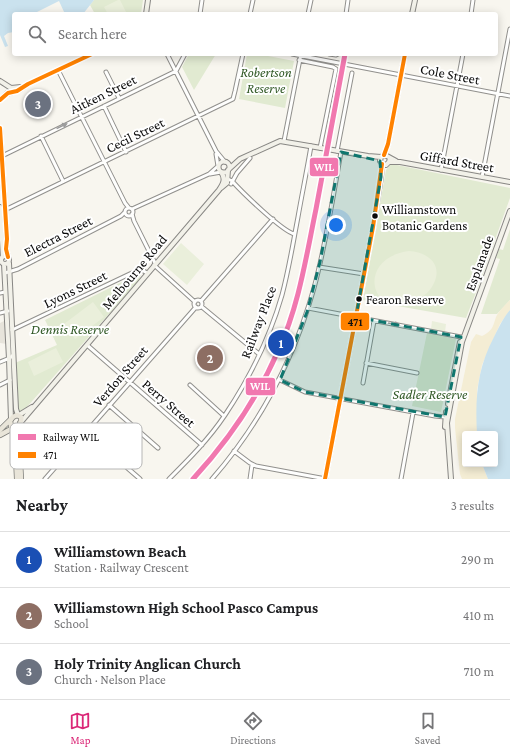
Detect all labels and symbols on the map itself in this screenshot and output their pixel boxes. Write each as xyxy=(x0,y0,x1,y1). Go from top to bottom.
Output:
street label: Cole Street xyxy=(419,60,482,88)
park label: Robertson Reserve xyxy=(240,64,292,96)
street label: Aitken Street xyxy=(67,71,139,117)
pin: 3 xyxy=(25,89,51,119)
street label: Cecil Street xyxy=(103,114,167,156)
one-way arrow xyxy=(56,123,68,129)
street label: Giffard Street xyxy=(419,147,496,175)
line badge: WIL xyxy=(309,157,339,177)
text: WIL xyxy=(313,161,334,173)
place label: Williamstown Botanic Gardens xyxy=(382,202,467,233)
marker: Williamstown Botanic Gardens xyxy=(370,211,380,221)
street label: Electra Street xyxy=(21,212,95,260)
your location xyxy=(326,215,346,235)
street label: Melbourne Road xyxy=(98,231,170,313)
street label: Esplanade xyxy=(462,233,496,293)
street label: Lyons Street xyxy=(41,267,110,311)
street label: Railway Place xyxy=(237,284,279,360)
place label: Fearon Reserve xyxy=(366,292,444,307)
marker: Fearon Reserve xyxy=(354,294,364,304)
line badge: 471 xyxy=(340,312,370,331)
text: 471 xyxy=(347,316,363,328)
park label: Dennis Reserve xyxy=(31,321,110,337)
one-way arrow xyxy=(388,322,400,328)
pin: 1 xyxy=(268,328,294,358)
street label: Verdon Street xyxy=(89,342,151,410)
pin: 2 xyxy=(197,343,223,373)
street label: Perry Street xyxy=(139,376,199,431)
line badge: WIL xyxy=(245,377,276,396)
text: WIL xyxy=(249,380,270,392)
park label: Sadler Reserve xyxy=(393,386,468,402)
legend xyxy=(10,423,142,469)
text: Railway WIL xyxy=(43,431,99,444)
text: 471 xyxy=(43,449,57,461)

